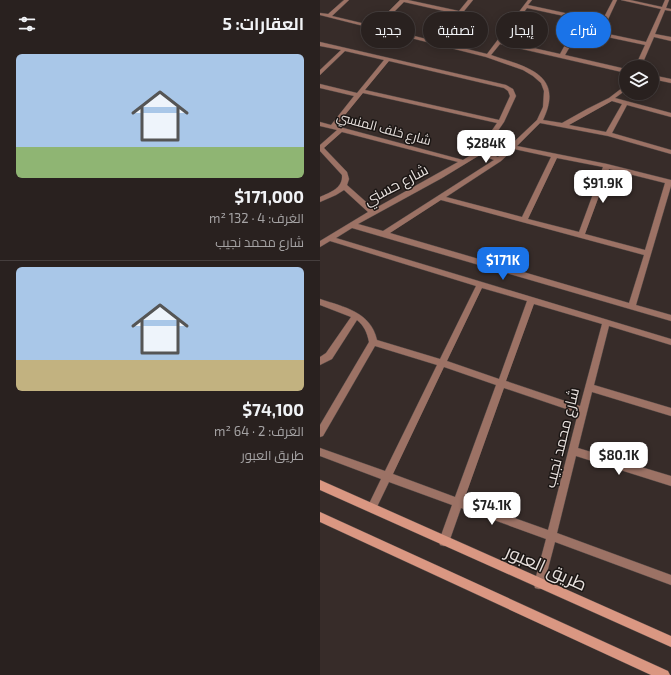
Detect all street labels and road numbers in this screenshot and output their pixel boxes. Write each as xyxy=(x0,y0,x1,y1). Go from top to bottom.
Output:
street label: شارع خلف المنسي xyxy=(334,108,433,151)
street label: شارع حسني xyxy=(360,160,433,212)
street label: شارع محمد نجيب xyxy=(540,386,585,490)
street label: طريق العبور xyxy=(501,539,591,597)

